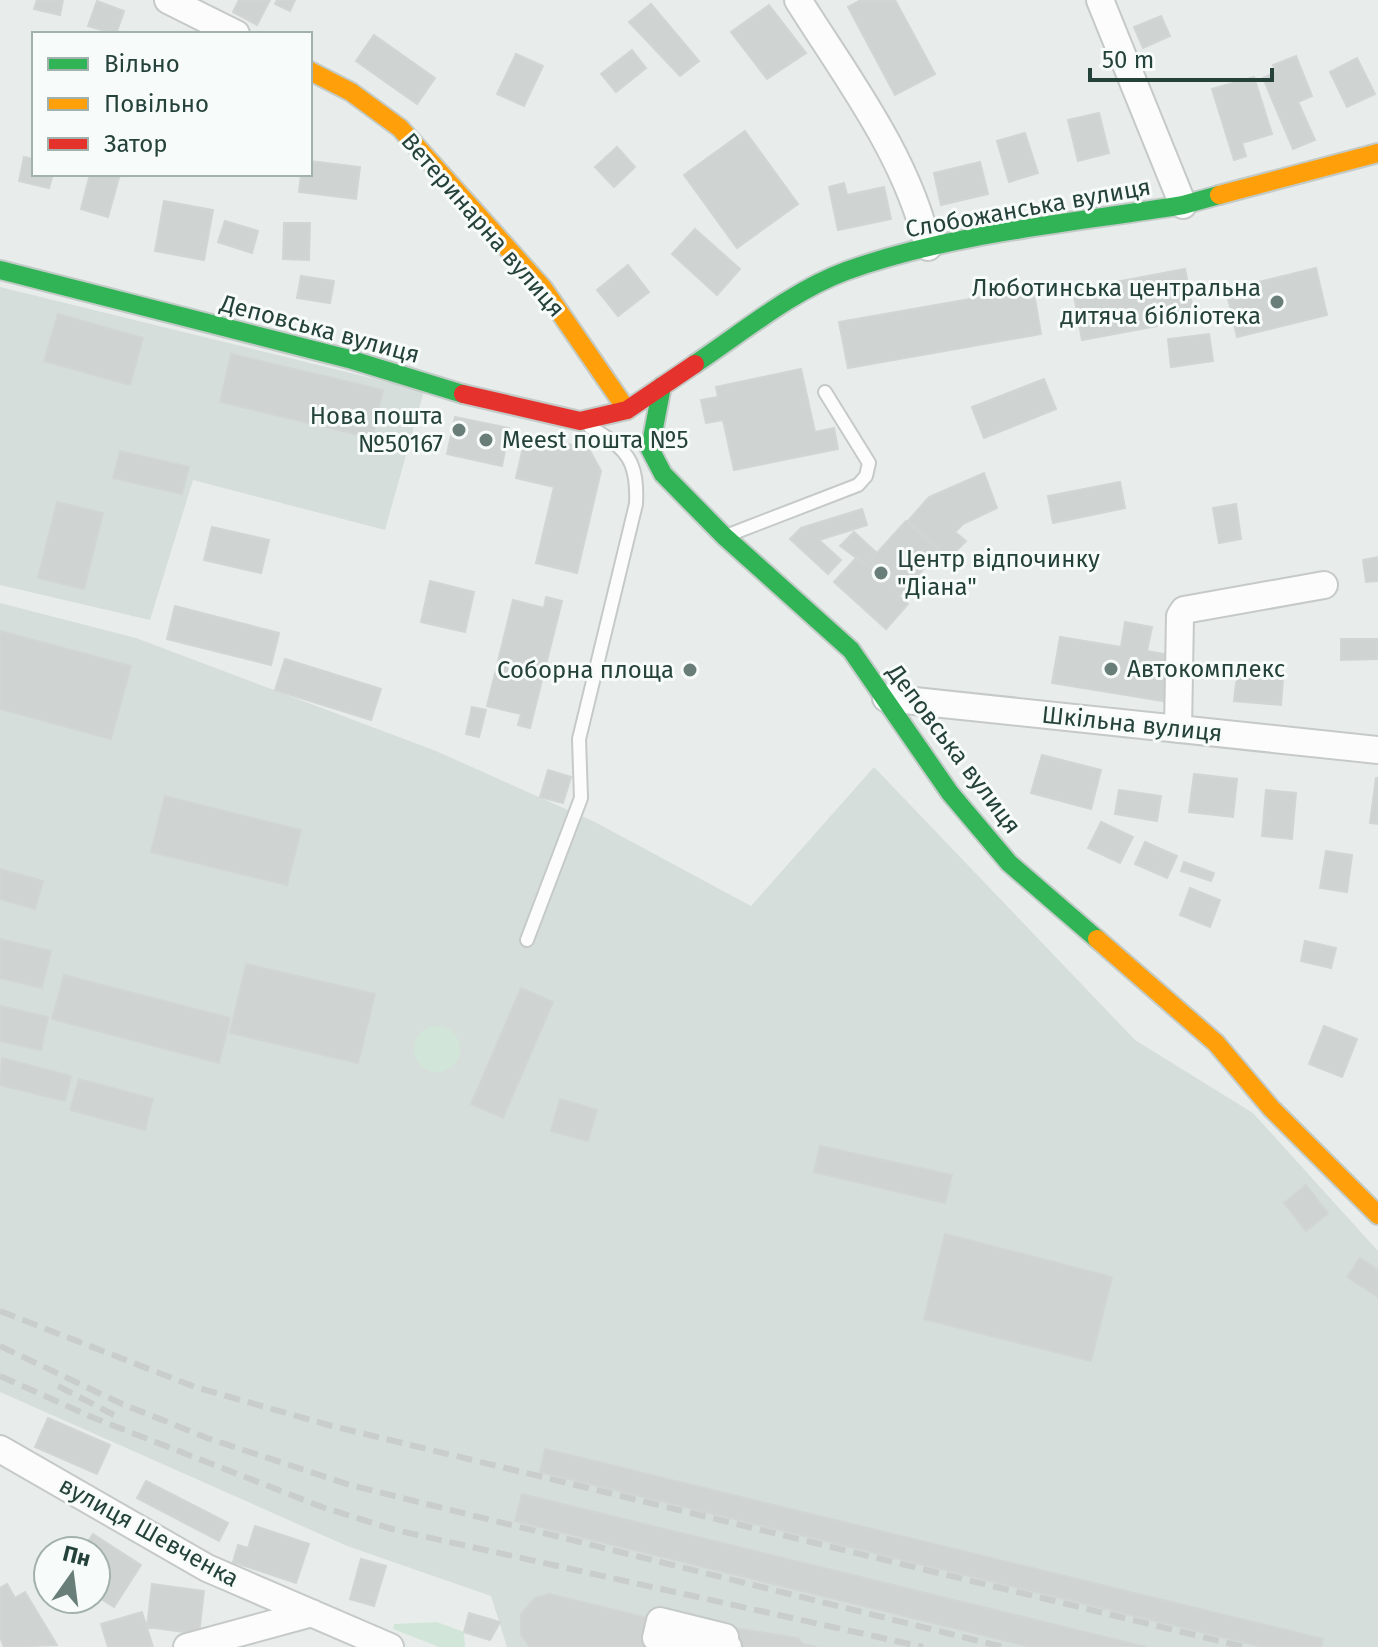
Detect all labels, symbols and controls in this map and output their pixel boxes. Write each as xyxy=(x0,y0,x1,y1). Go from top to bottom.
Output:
legend xyxy=(32,32,312,176)
scale bar xyxy=(1090,32,1272,82)
text: 50 m xyxy=(1102,46,1154,74)
text: Вільно xyxy=(104,50,180,78)
text: Повільно xyxy=(104,90,209,118)
street label: Ветеринарна вулиця xyxy=(396,127,570,323)
text: Затор xyxy=(104,130,168,158)
street label: Слобожанська вулиця xyxy=(903,173,1153,243)
place label: Люботинська центральна дитяча бібліотека xyxy=(972,274,1261,330)
street label: Деповська вулиця xyxy=(216,289,423,369)
marker: Люботинська центральна дитяча бібліотека xyxy=(1268,293,1286,311)
place label: Нова пошта №50167 xyxy=(310,402,443,458)
marker: Нова пошта №50167 xyxy=(450,421,468,439)
place label: Meest пошта №5 xyxy=(502,426,689,454)
marker: Meest пошта №5 xyxy=(477,431,495,449)
place label: Центр відпочинку "Діана" xyxy=(897,545,1100,601)
marker: Центр відпочинку "Діана" xyxy=(872,564,890,582)
place label: Автокомплекс xyxy=(1127,655,1285,683)
place label: Соборна площа xyxy=(497,656,674,684)
street label: Деповська вулиця xyxy=(881,658,1027,839)
marker: Автокомплекс xyxy=(1102,660,1120,678)
marker: Соборна площа xyxy=(681,661,699,679)
street label: Шкільна вулиця xyxy=(1040,701,1224,747)
street label: вулиця Шевченка xyxy=(54,1471,244,1593)
north arrow xyxy=(32,1535,112,1615)
text: Пн xyxy=(60,1540,93,1573)

